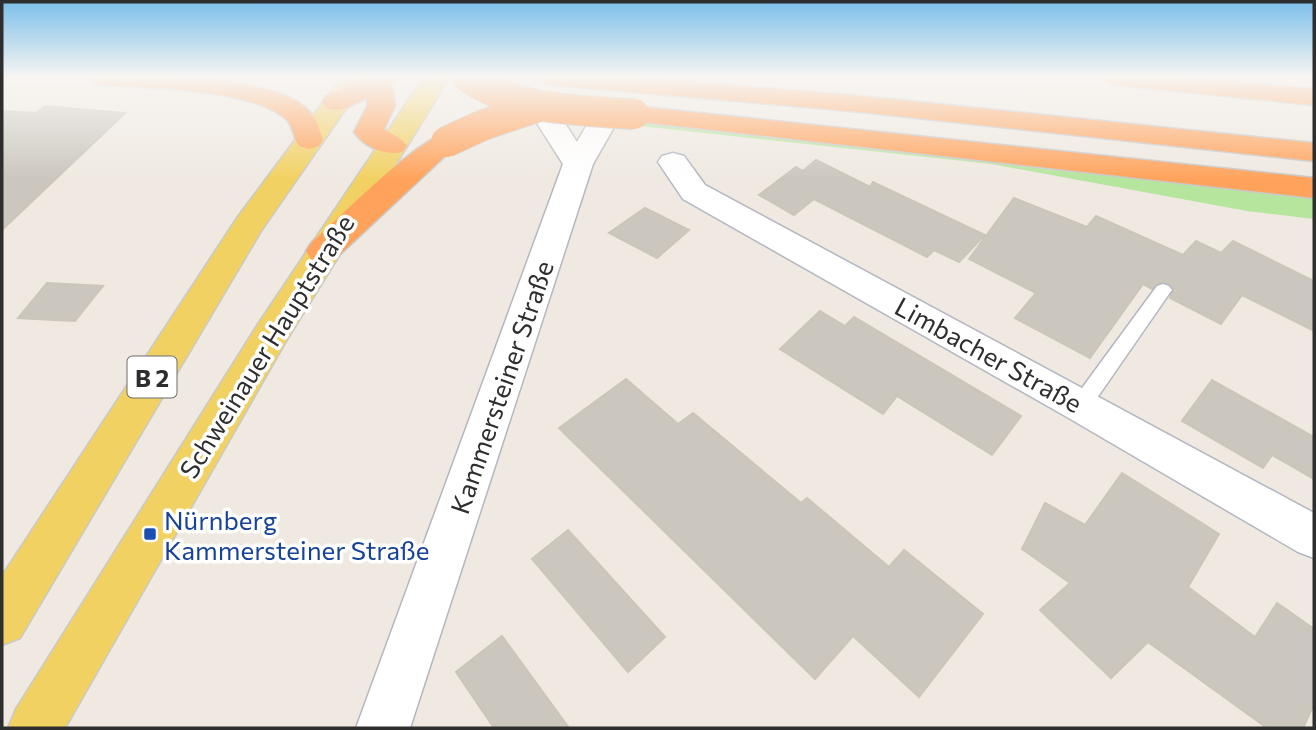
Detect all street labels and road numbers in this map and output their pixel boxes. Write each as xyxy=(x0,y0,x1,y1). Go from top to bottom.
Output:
street label: Schweinauer Hauptstraße xyxy=(172,209,360,483)
street label: Kammersteiner Straße xyxy=(443,256,559,518)
street label: Limbacher Straße xyxy=(890,290,1088,418)
road number: B 2 xyxy=(128,356,176,398)

